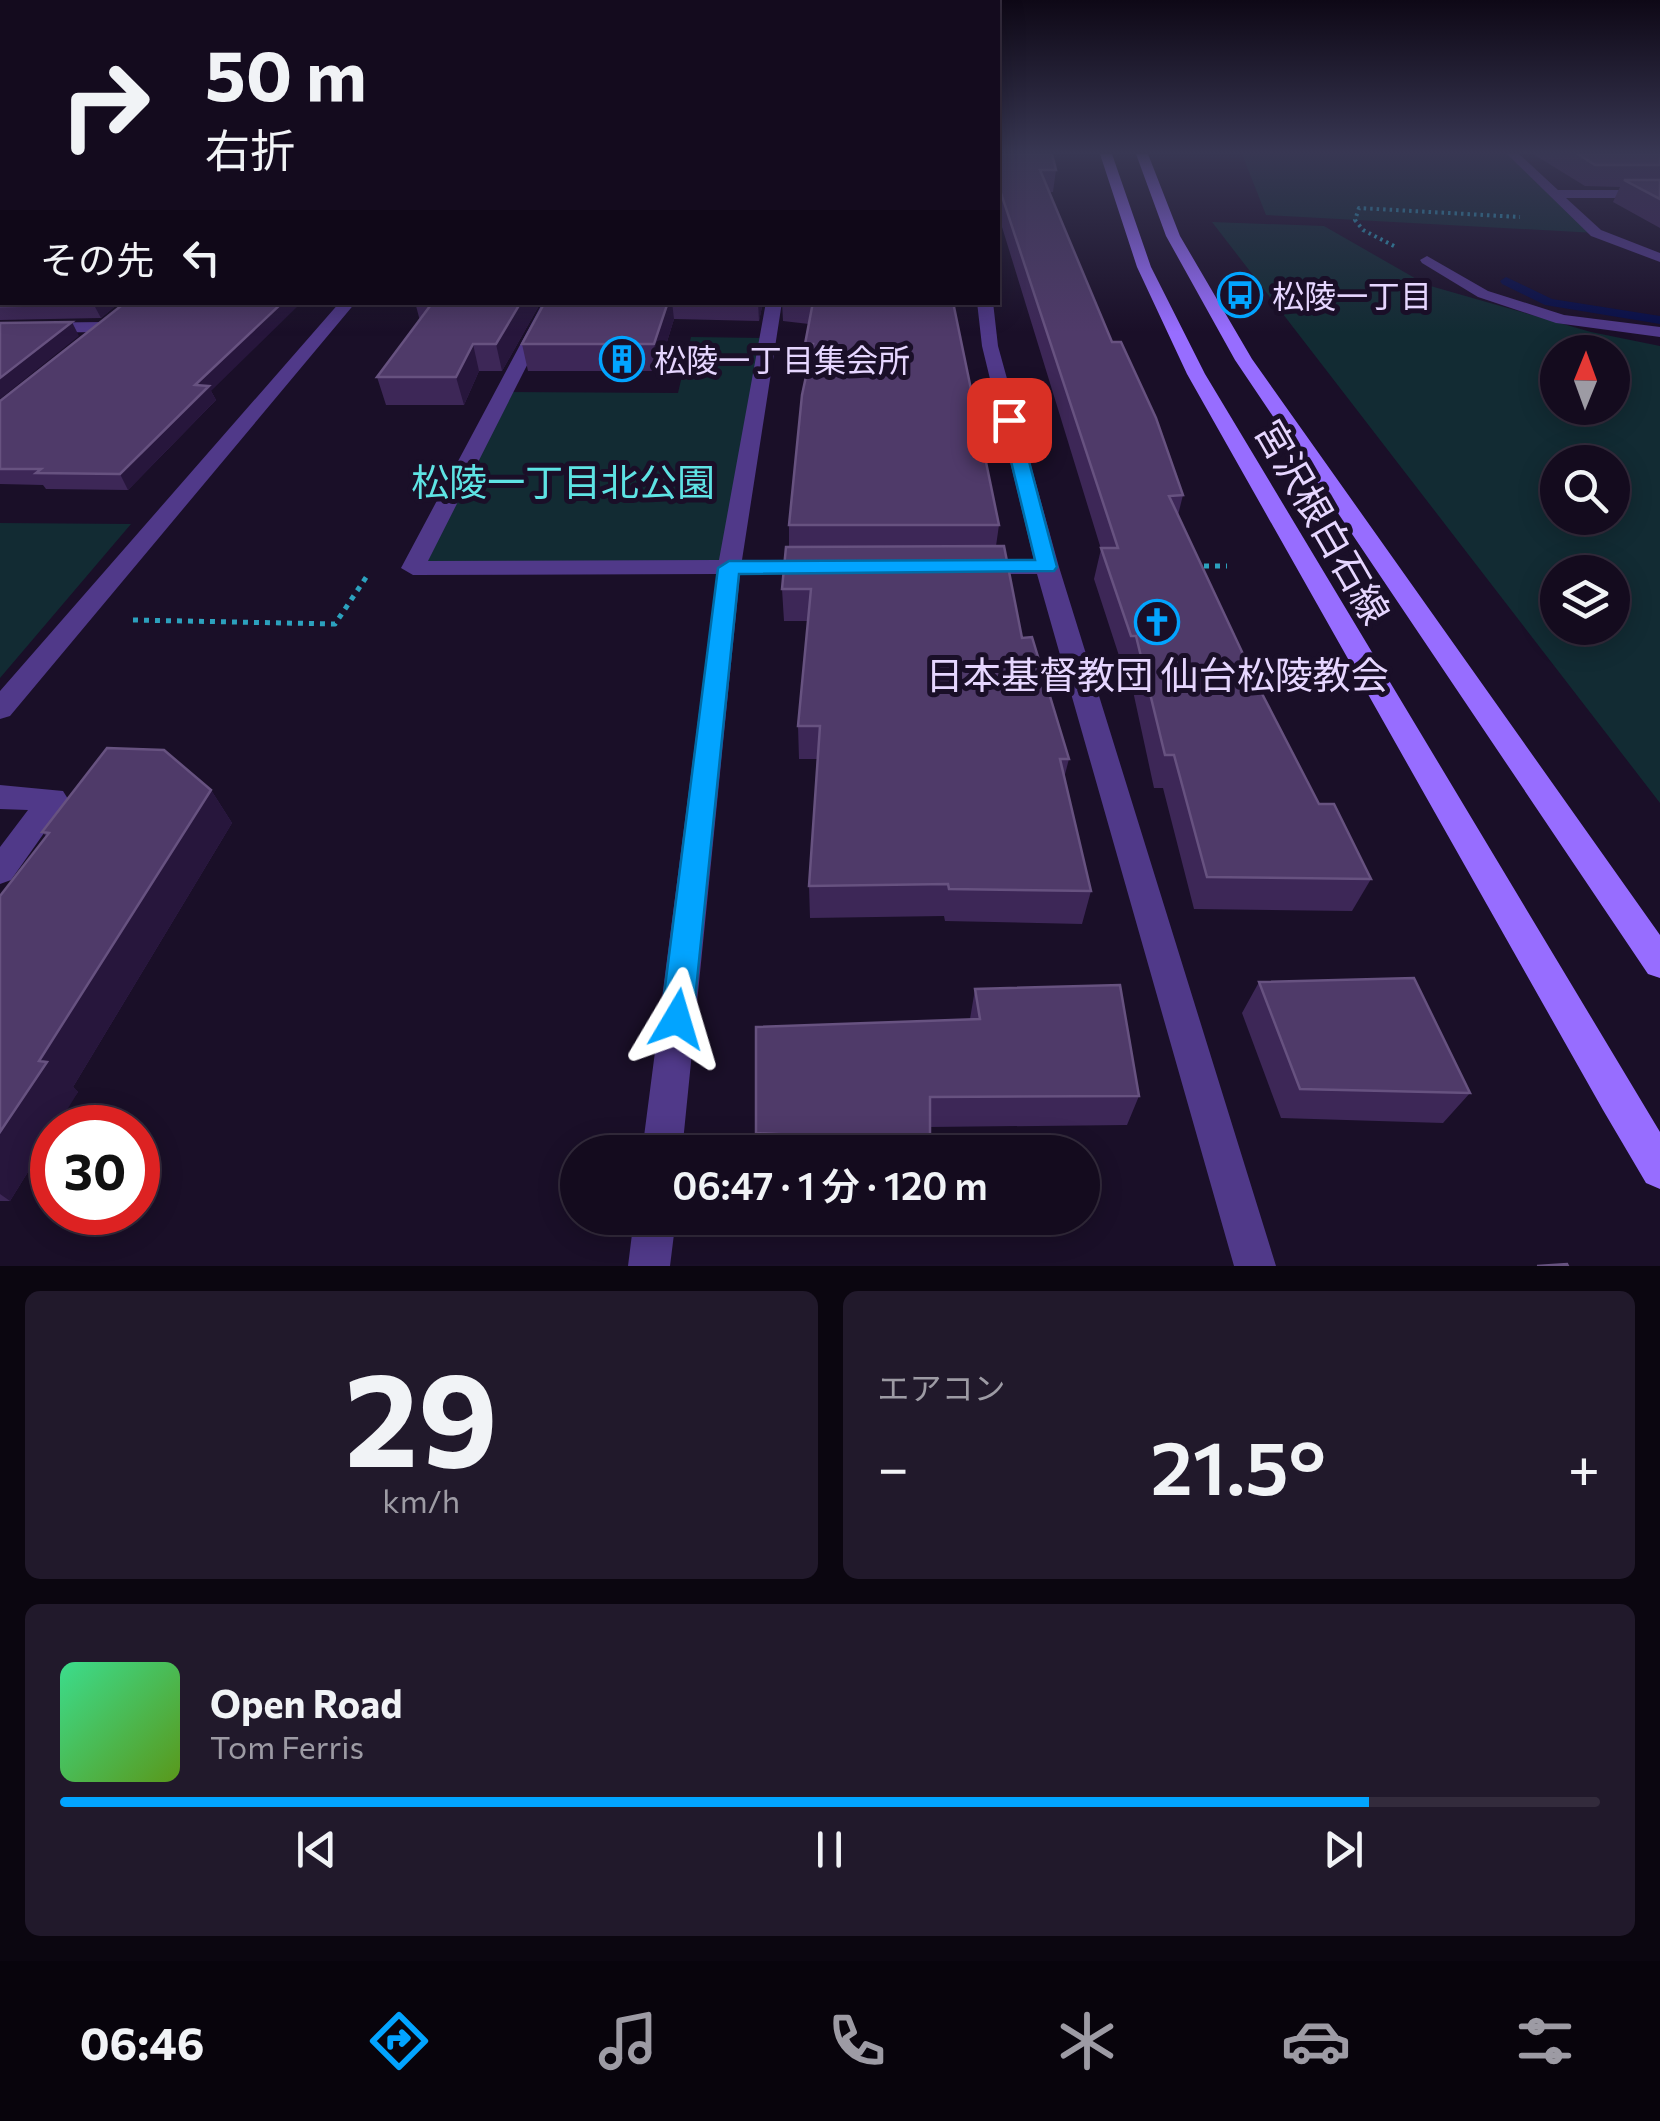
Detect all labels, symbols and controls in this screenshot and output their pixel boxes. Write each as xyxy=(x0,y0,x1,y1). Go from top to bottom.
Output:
text: 50 m xyxy=(205,30,367,115)
icon: right xyxy=(40,40,170,170)
text: 右折 xyxy=(205,121,295,176)
icon: left xyxy=(174,230,229,285)
text: その先 xyxy=(40,235,154,282)
bus stop icon: 松陵一丁目 xyxy=(1217,272,1263,318)
place label: 松陵一丁目 xyxy=(1272,275,1432,315)
north arrow xyxy=(1540,335,1630,425)
map controls xyxy=(1540,335,1630,645)
building icon: 松陵一丁目集会所 xyxy=(599,336,645,382)
place label: 松陵一丁目集会所 xyxy=(654,339,910,379)
pin xyxy=(967,378,1052,463)
icon: arrive xyxy=(982,393,1037,448)
street label: 宮沢根白石線 xyxy=(1247,411,1401,631)
button: search xyxy=(1540,445,1630,535)
park label: 松陵一丁目北公園 xyxy=(411,457,715,504)
button: layers xyxy=(1540,555,1630,645)
church icon: 日本基督教団 仙台松陵教会 xyxy=(1134,599,1180,645)
place label: 日本基督教団 仙台松陵教会 xyxy=(925,650,1389,697)
position arrow xyxy=(625,967,729,1071)
speed limit sign: 30 xyxy=(30,1105,160,1235)
text: 06:47 · 1 分 · 120 m xyxy=(672,1161,988,1208)
text: 29 xyxy=(345,1335,498,1494)
text: エアコン xyxy=(878,1367,1006,1407)
text: 21.5° xyxy=(1151,1419,1326,1510)
text: − xyxy=(878,1432,909,1499)
text: + xyxy=(1568,1432,1600,1499)
text: km/h xyxy=(382,1480,460,1520)
text: Open Road xyxy=(210,1679,403,1726)
text: Tom Ferris xyxy=(210,1726,364,1766)
icon: previous xyxy=(289,1822,344,1877)
icon: pause xyxy=(802,1822,857,1877)
icon: next xyxy=(1316,1822,1371,1877)
icon: directions xyxy=(364,2006,434,2076)
icon: music xyxy=(593,2006,663,2076)
icon: phone xyxy=(822,2006,892,2076)
icon: climate xyxy=(1052,2006,1122,2076)
icon: car xyxy=(1281,2006,1351,2076)
icon: filters xyxy=(1510,2006,1580,2076)
text: 06:46 xyxy=(80,2014,205,2069)

